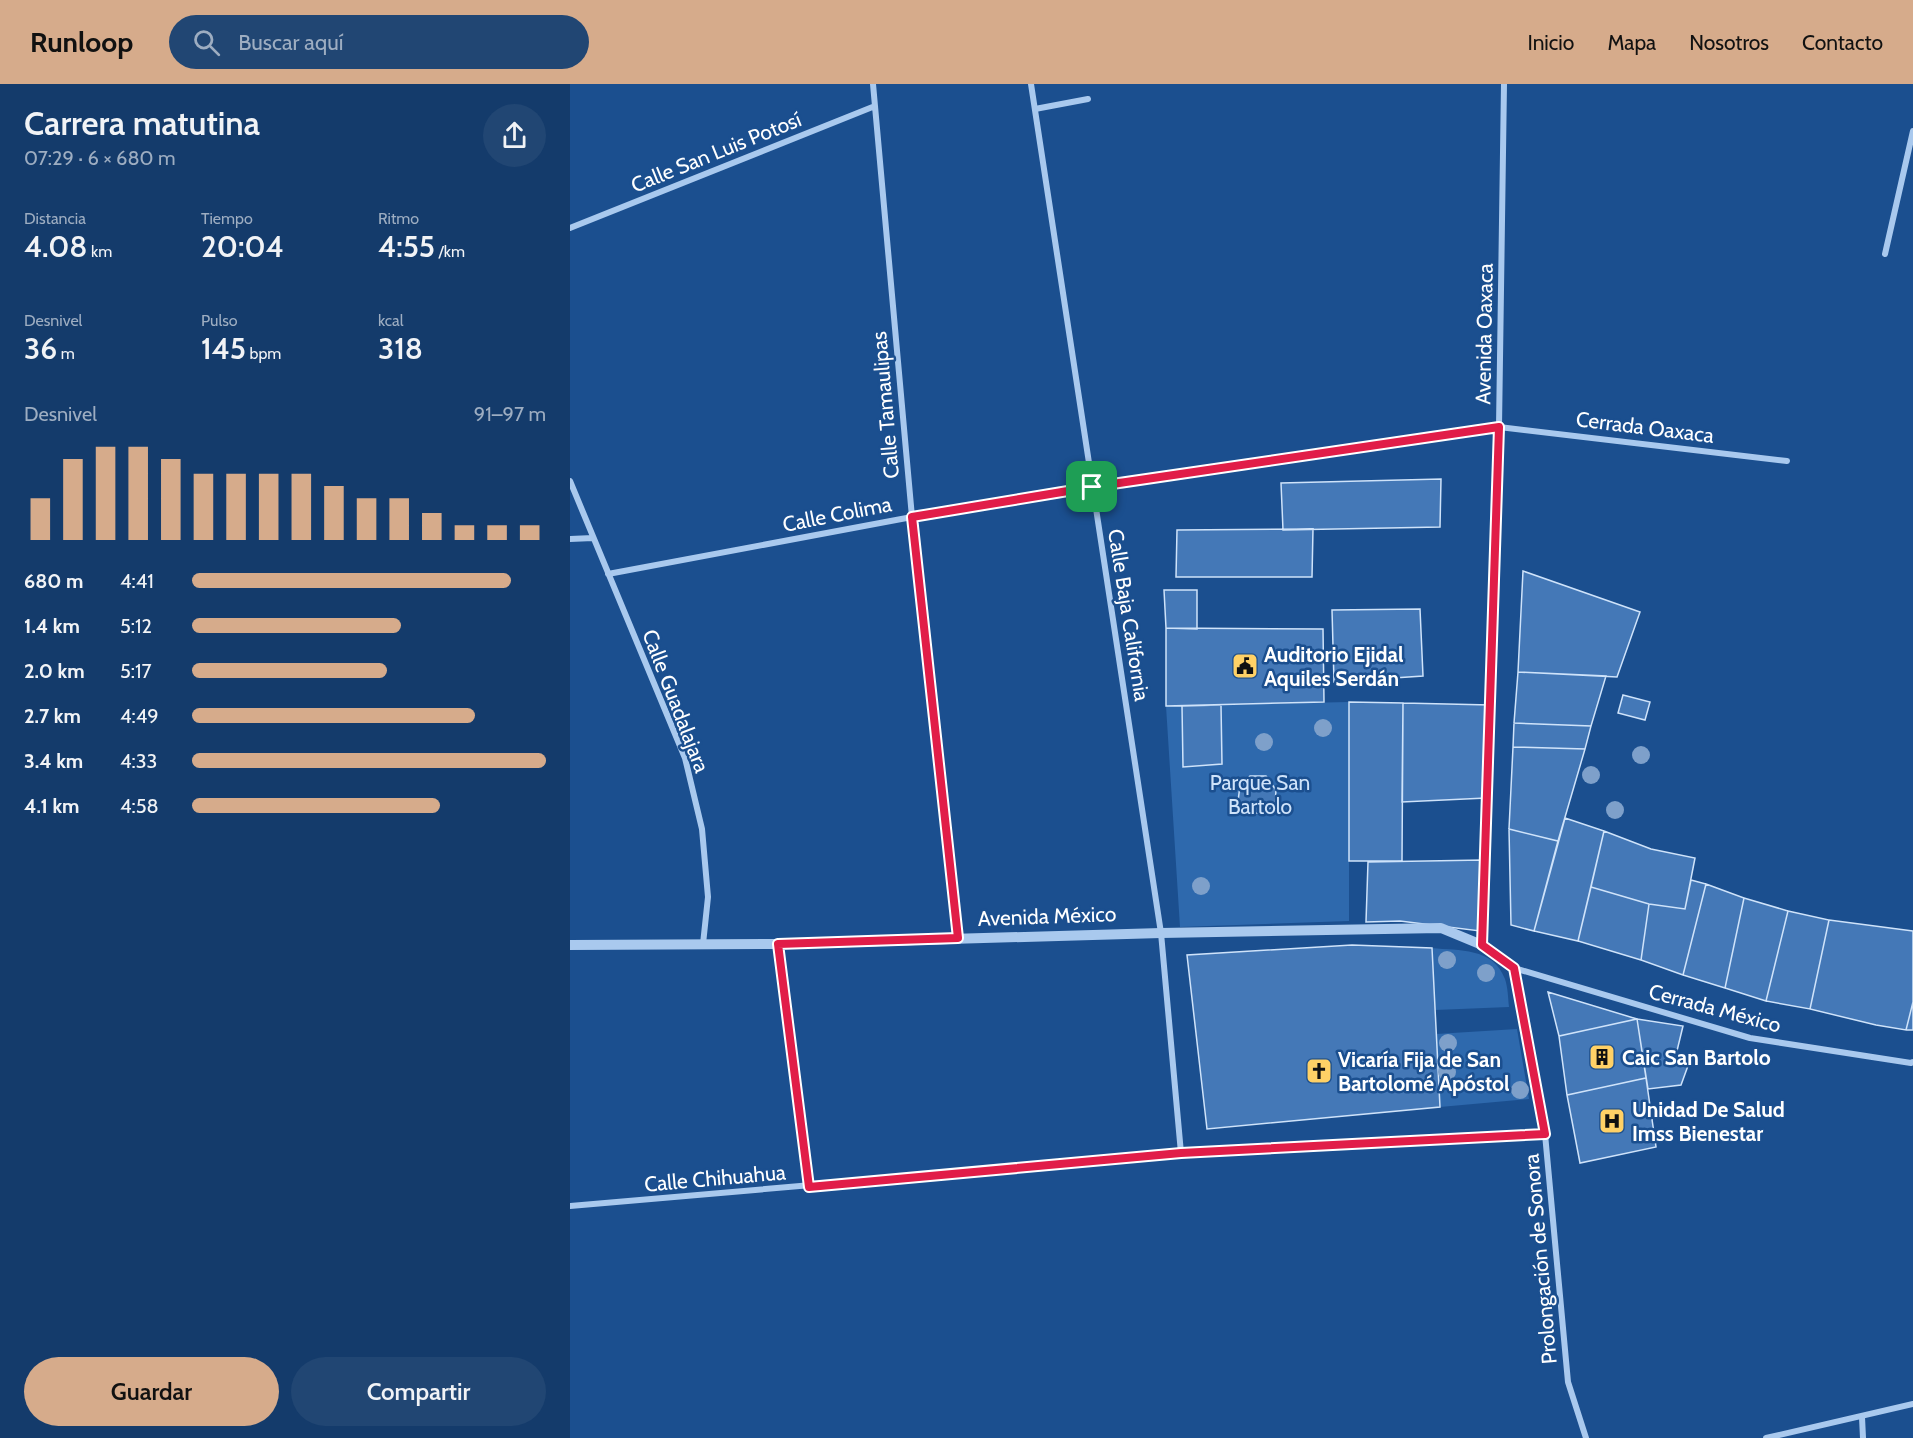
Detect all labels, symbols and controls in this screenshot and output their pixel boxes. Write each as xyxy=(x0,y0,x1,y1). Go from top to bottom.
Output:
search box xyxy=(169,15,589,69)
text: Runloop xyxy=(30,25,133,59)
icon: search xyxy=(190,26,223,59)
text: Buscar aquí xyxy=(238,29,343,56)
text: Inicio xyxy=(1527,30,1574,55)
text: Mapa xyxy=(1607,30,1656,55)
text: Nosotros xyxy=(1689,30,1769,55)
text: Contacto xyxy=(1802,30,1883,55)
text: Carrera matutina xyxy=(24,103,260,143)
button: share xyxy=(483,104,546,167)
street label: Calle San Luis Potosí xyxy=(627,106,805,198)
text: 07:29 · 6 × 680 m xyxy=(24,146,176,170)
text: Distancia xyxy=(24,209,86,228)
text: Tiempo xyxy=(201,209,253,228)
text: Ritmo xyxy=(378,209,419,228)
text: 4.08 xyxy=(24,228,87,265)
text: 20:04 xyxy=(201,228,284,265)
text: 4:55 xyxy=(378,228,435,265)
text: km xyxy=(87,242,112,261)
text: /km xyxy=(435,242,465,261)
street label: Avenida Oaxaca xyxy=(1470,263,1498,405)
text: Desnivel xyxy=(24,311,82,330)
text: Pulso xyxy=(201,311,238,330)
text: kcal xyxy=(378,311,404,330)
text: 36 xyxy=(24,330,57,367)
text: 145 xyxy=(201,330,246,367)
text: 318 xyxy=(378,330,423,367)
street label: Calle Tamaulipas xyxy=(866,330,904,480)
text: m xyxy=(57,344,75,363)
text: bpm xyxy=(246,344,281,363)
text: Desnivel xyxy=(24,402,97,426)
text: 91–97 m xyxy=(474,402,546,426)
street label: Cerrada Oaxaca xyxy=(1575,406,1715,448)
pin xyxy=(1066,461,1117,512)
icon: arrive xyxy=(1075,470,1108,503)
street label: Calle Colima xyxy=(780,491,894,537)
street label: Calle Baja California xyxy=(1102,527,1155,703)
text: 680 m xyxy=(24,569,83,593)
text: 4:41 xyxy=(120,569,154,593)
text: 1.4 km xyxy=(24,614,80,638)
text: 5:12 xyxy=(120,614,152,638)
street label: Calle Guadalajara xyxy=(636,626,715,776)
place label: Auditorio Ejidal Aquiles Serdán xyxy=(1264,642,1404,691)
public building icon: Auditorio Ejidal Aquiles Serdán xyxy=(1230,651,1260,681)
text: 2.0 km xyxy=(24,659,85,683)
text: 5:17 xyxy=(120,659,152,683)
text: 2.7 km xyxy=(24,704,81,728)
text: 4:49 xyxy=(120,704,159,728)
text: 3.4 km xyxy=(24,749,83,773)
text: 4:33 xyxy=(120,749,157,773)
park label: Parque San Bartolo xyxy=(1210,770,1310,819)
text: 4.1 km xyxy=(24,794,79,818)
text: 4:58 xyxy=(120,794,159,818)
street label: Avenida México xyxy=(977,901,1117,931)
street label: Cerrada México xyxy=(1646,978,1784,1038)
building icon: Caic San Bartolo xyxy=(1587,1042,1617,1072)
place label: Caic San Bartolo xyxy=(1622,1045,1771,1070)
place label: Vicaría Fija de San Bartolomé Apóstol xyxy=(1338,1047,1510,1096)
church icon: Vicaría Fija de San Bartolomé Apóstol xyxy=(1304,1056,1334,1086)
place label: Unidad De Salud Imss Bienestar xyxy=(1632,1097,1785,1146)
hospital icon: Unidad De Salud Imss Bienestar xyxy=(1597,1106,1627,1136)
street label: Prolongación de Sonora xyxy=(1518,1153,1562,1365)
street label: Calle Chihuahua xyxy=(643,1159,787,1197)
button: Guardar xyxy=(24,1357,279,1426)
button: Compartir xyxy=(291,1357,546,1426)

